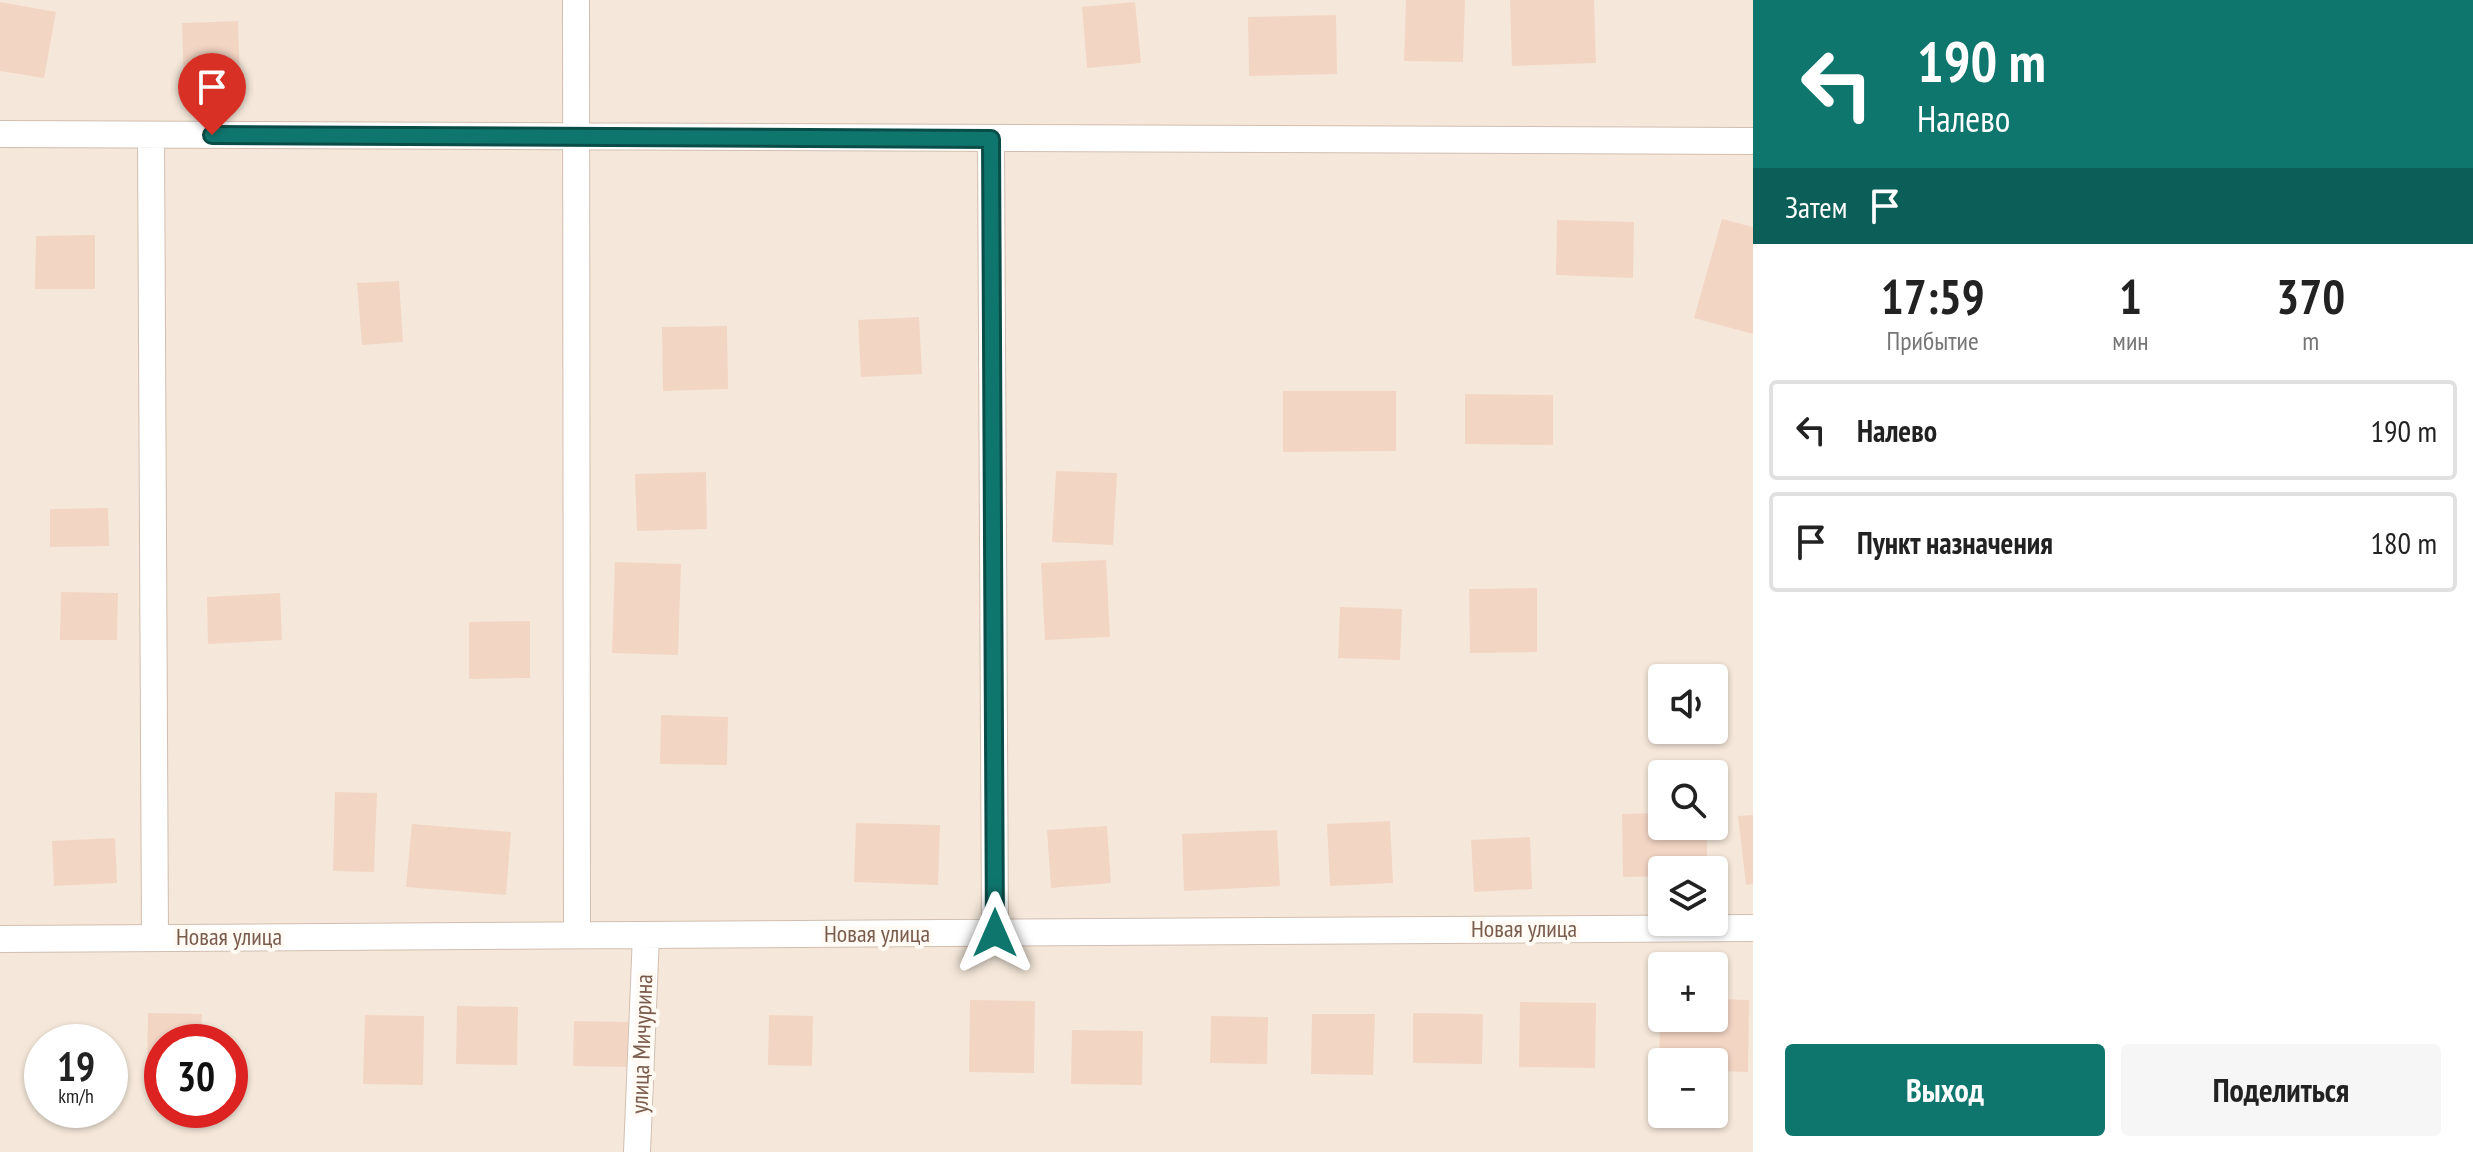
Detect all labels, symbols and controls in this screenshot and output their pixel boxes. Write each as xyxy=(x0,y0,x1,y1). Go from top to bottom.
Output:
text: 190 m xyxy=(1917,25,2046,97)
icon: left xyxy=(1785,32,1889,136)
pin xyxy=(178,53,246,135)
icon: arrive xyxy=(190,65,234,109)
text: Налево xyxy=(1917,95,2010,142)
icon: arrive xyxy=(1863,184,1907,228)
text: Затем xyxy=(1785,187,1847,226)
text: 17:59 xyxy=(1881,265,1985,327)
text: 1 xyxy=(2119,265,2142,327)
text: 370 xyxy=(2276,265,2345,327)
text: Прибытие xyxy=(1887,324,1979,357)
text: мин xyxy=(2112,324,2149,357)
text: m xyxy=(2302,324,2319,357)
icon: left xyxy=(1789,408,1833,452)
text: Налево xyxy=(1857,411,1937,450)
text: 190 m xyxy=(2371,411,2437,450)
icon: arrive xyxy=(1789,520,1833,564)
text: Пункт назначения xyxy=(1857,523,2053,562)
text: 180 m xyxy=(2371,523,2437,562)
map controls xyxy=(1648,664,1728,1128)
button: sound xyxy=(1648,664,1728,744)
button: search xyxy=(1648,760,1728,840)
button: layers xyxy=(1648,856,1728,936)
position arrow xyxy=(953,891,1037,975)
street label: Новая улица xyxy=(1471,913,1577,944)
street label: Новая улица xyxy=(824,918,930,949)
street label: Новая улица xyxy=(176,921,282,952)
button: + xyxy=(1648,952,1728,1032)
street label: улица Мичурина xyxy=(624,974,659,1114)
speed limit sign: 30 xyxy=(144,1024,248,1128)
text: 19 xyxy=(57,1040,95,1092)
button: Выход xyxy=(1785,1044,2105,1136)
button: Поделиться xyxy=(2121,1044,2441,1136)
button: − xyxy=(1648,1048,1728,1128)
text: km/h xyxy=(58,1083,94,1109)

